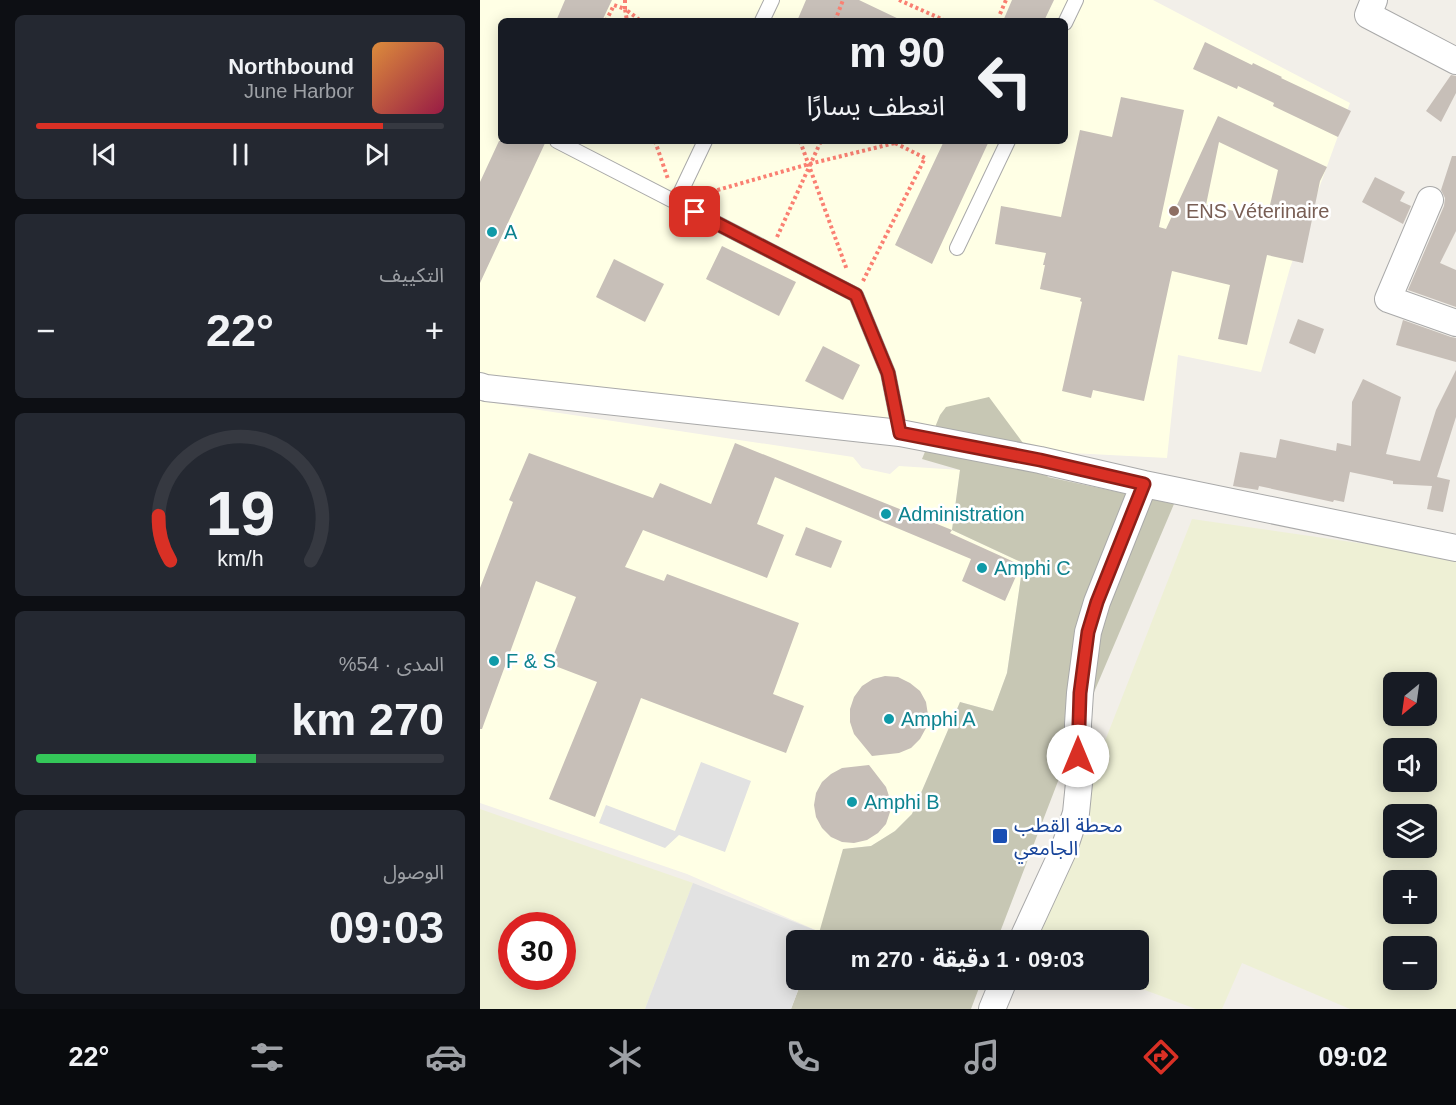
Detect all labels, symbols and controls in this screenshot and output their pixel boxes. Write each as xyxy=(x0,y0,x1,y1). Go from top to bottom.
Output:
text: 90 m xyxy=(849,29,945,76)
icon: left xyxy=(966,42,1044,120)
text: Northbound xyxy=(228,54,354,79)
text: June Harbor xyxy=(244,80,354,102)
text: انعطف يسارًا xyxy=(806,91,945,121)
icon: previous xyxy=(88,138,121,171)
icon: pause xyxy=(224,138,257,171)
icon: next xyxy=(360,138,393,171)
pin xyxy=(669,186,720,237)
icon: arrive xyxy=(678,195,711,228)
place label: ENS Véterinaire xyxy=(1186,200,1329,222)
marker: ENS Véterinaire xyxy=(1167,204,1181,218)
place label: A xyxy=(504,221,518,243)
marker: A xyxy=(485,225,499,239)
text: التكييف xyxy=(380,264,444,286)
text: 22° xyxy=(206,305,274,356)
text: − xyxy=(36,312,55,349)
text: + xyxy=(425,312,444,349)
text: 19 xyxy=(205,480,275,549)
place label: Administration xyxy=(898,503,1025,525)
marker: Administration xyxy=(879,507,893,521)
text: km/h xyxy=(217,548,263,572)
place label: Amphi C xyxy=(994,557,1071,579)
marker: Amphi C xyxy=(975,561,989,575)
place label: F & S xyxy=(506,650,556,672)
text: المدى · 54% xyxy=(339,653,444,675)
marker: F & S xyxy=(487,654,501,668)
north arrow xyxy=(1383,672,1437,726)
map controls xyxy=(1383,672,1437,990)
text: 270 km xyxy=(291,694,444,745)
place label: Amphi A xyxy=(901,708,976,730)
marker: Amphi A xyxy=(882,712,896,726)
position arrow xyxy=(1046,724,1110,788)
button: sound xyxy=(1383,738,1437,792)
place label: Amphi B xyxy=(864,791,940,813)
marker: Amphi B xyxy=(845,795,859,809)
button: layers xyxy=(1383,804,1437,858)
place label: محطة القطب الجامعي xyxy=(1014,814,1123,864)
marker: محطة القطب الجامعي xyxy=(991,827,1009,845)
text: الوصول xyxy=(383,861,444,883)
button: + xyxy=(1383,870,1437,924)
text: 09:03 xyxy=(329,902,444,953)
speed limit sign: 30 xyxy=(498,912,576,990)
button: − xyxy=(1383,936,1437,990)
text: 09:03 · 1 دقيقة · 270 m xyxy=(851,947,1084,972)
icon: filters xyxy=(246,1036,288,1078)
icon: car xyxy=(425,1036,467,1078)
icon: climate xyxy=(604,1036,646,1078)
icon: phone xyxy=(782,1036,824,1078)
icon: music xyxy=(961,1036,1003,1078)
icon: directions xyxy=(1140,1036,1182,1078)
text: 22° xyxy=(68,1042,109,1072)
text: 09:02 xyxy=(1319,1042,1388,1072)

